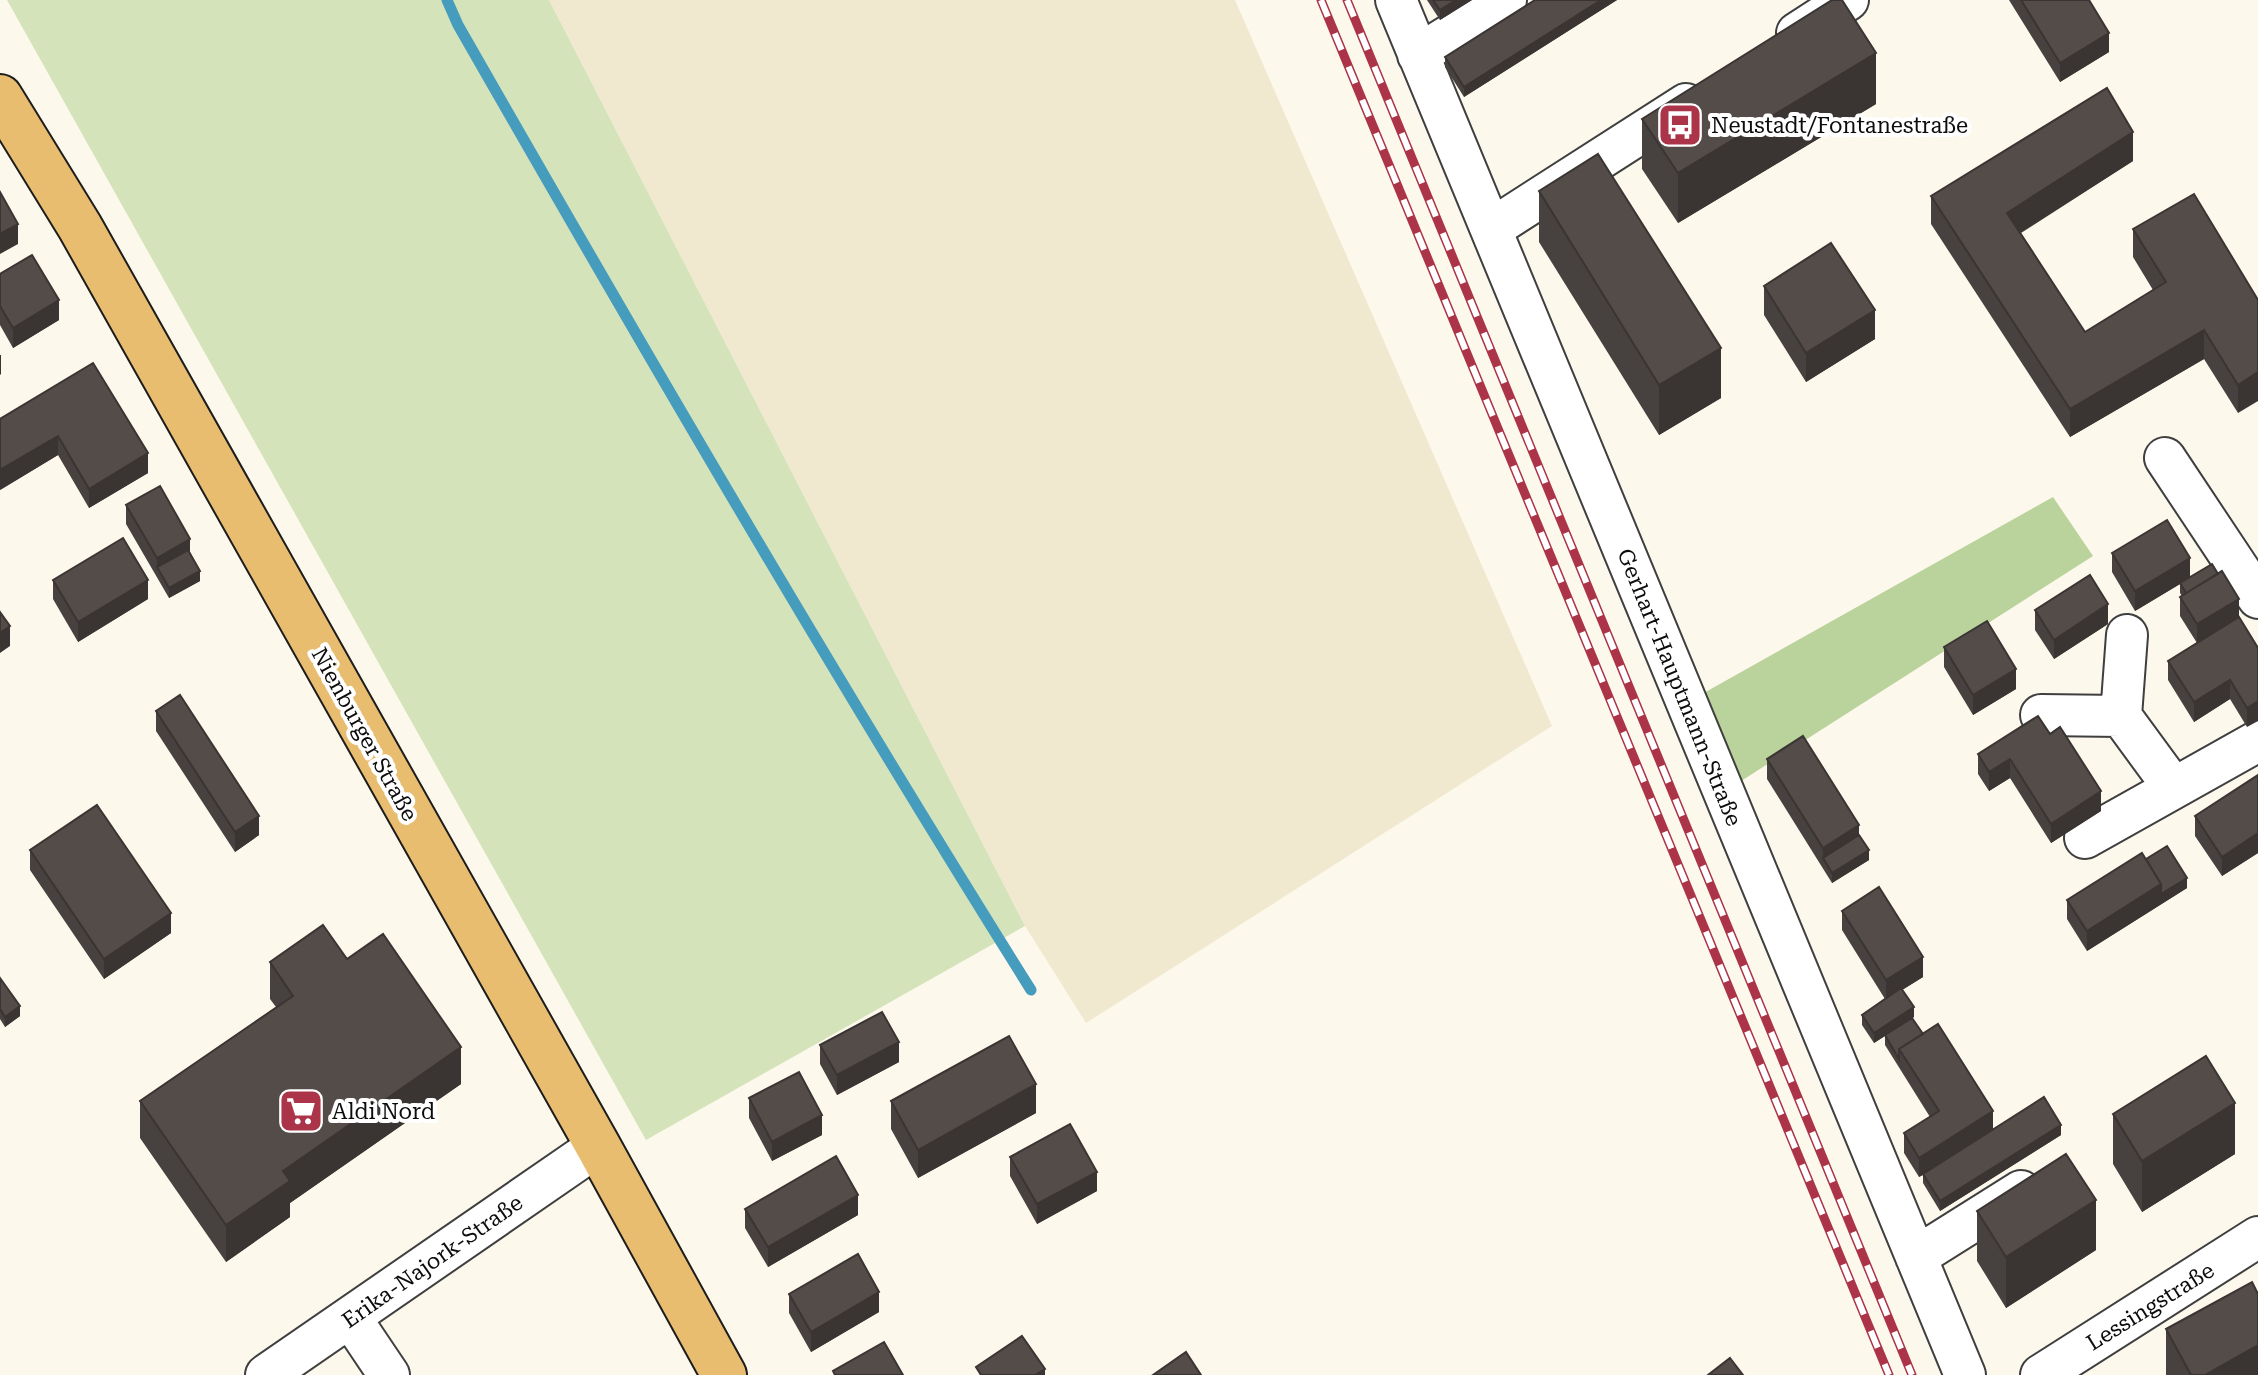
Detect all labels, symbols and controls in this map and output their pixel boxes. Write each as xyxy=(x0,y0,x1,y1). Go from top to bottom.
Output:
bus stop icon: Neustadt/Fontanestraße xyxy=(1656,101,1704,149)
place label: Neustadt/Fontanestraße xyxy=(1711,113,1968,138)
street label: Gerhart-Hauptmann-Straße xyxy=(1612,545,1747,829)
street label: Nienburger Straße xyxy=(307,643,423,825)
supermarket icon: Aldi Nord xyxy=(277,1087,325,1135)
place label: Aldi Nord xyxy=(332,1099,435,1124)
street label: Erika-Najork-Straße xyxy=(337,1190,527,1333)
street label: Lessingstraße xyxy=(2082,1257,2219,1356)

